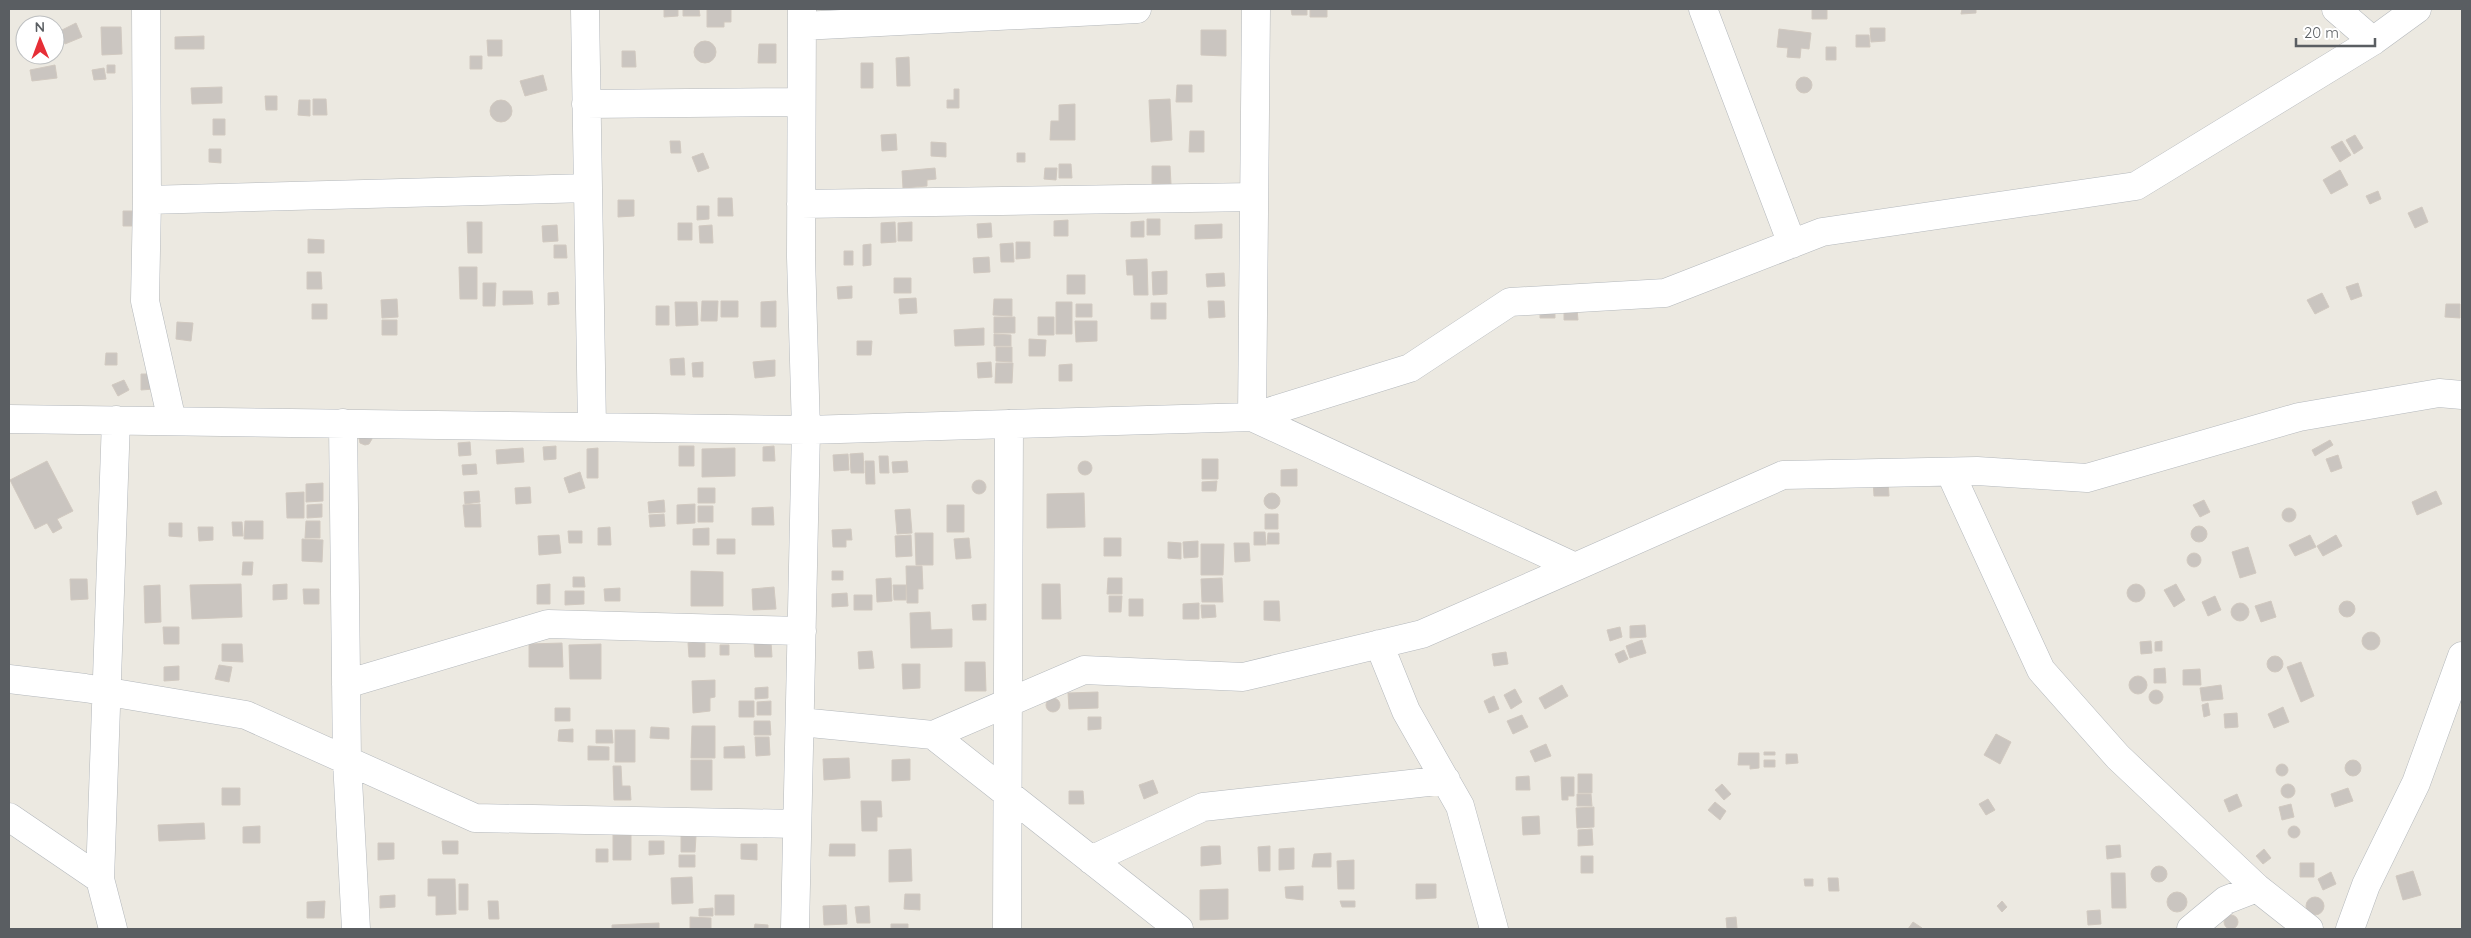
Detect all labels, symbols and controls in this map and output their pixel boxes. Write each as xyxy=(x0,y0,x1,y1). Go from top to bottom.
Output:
north arrow xyxy=(15,15,65,65)
scale bar xyxy=(2296,15,2375,47)
text: N xyxy=(34,18,45,36)
text: 20 m xyxy=(2304,23,2339,42)

